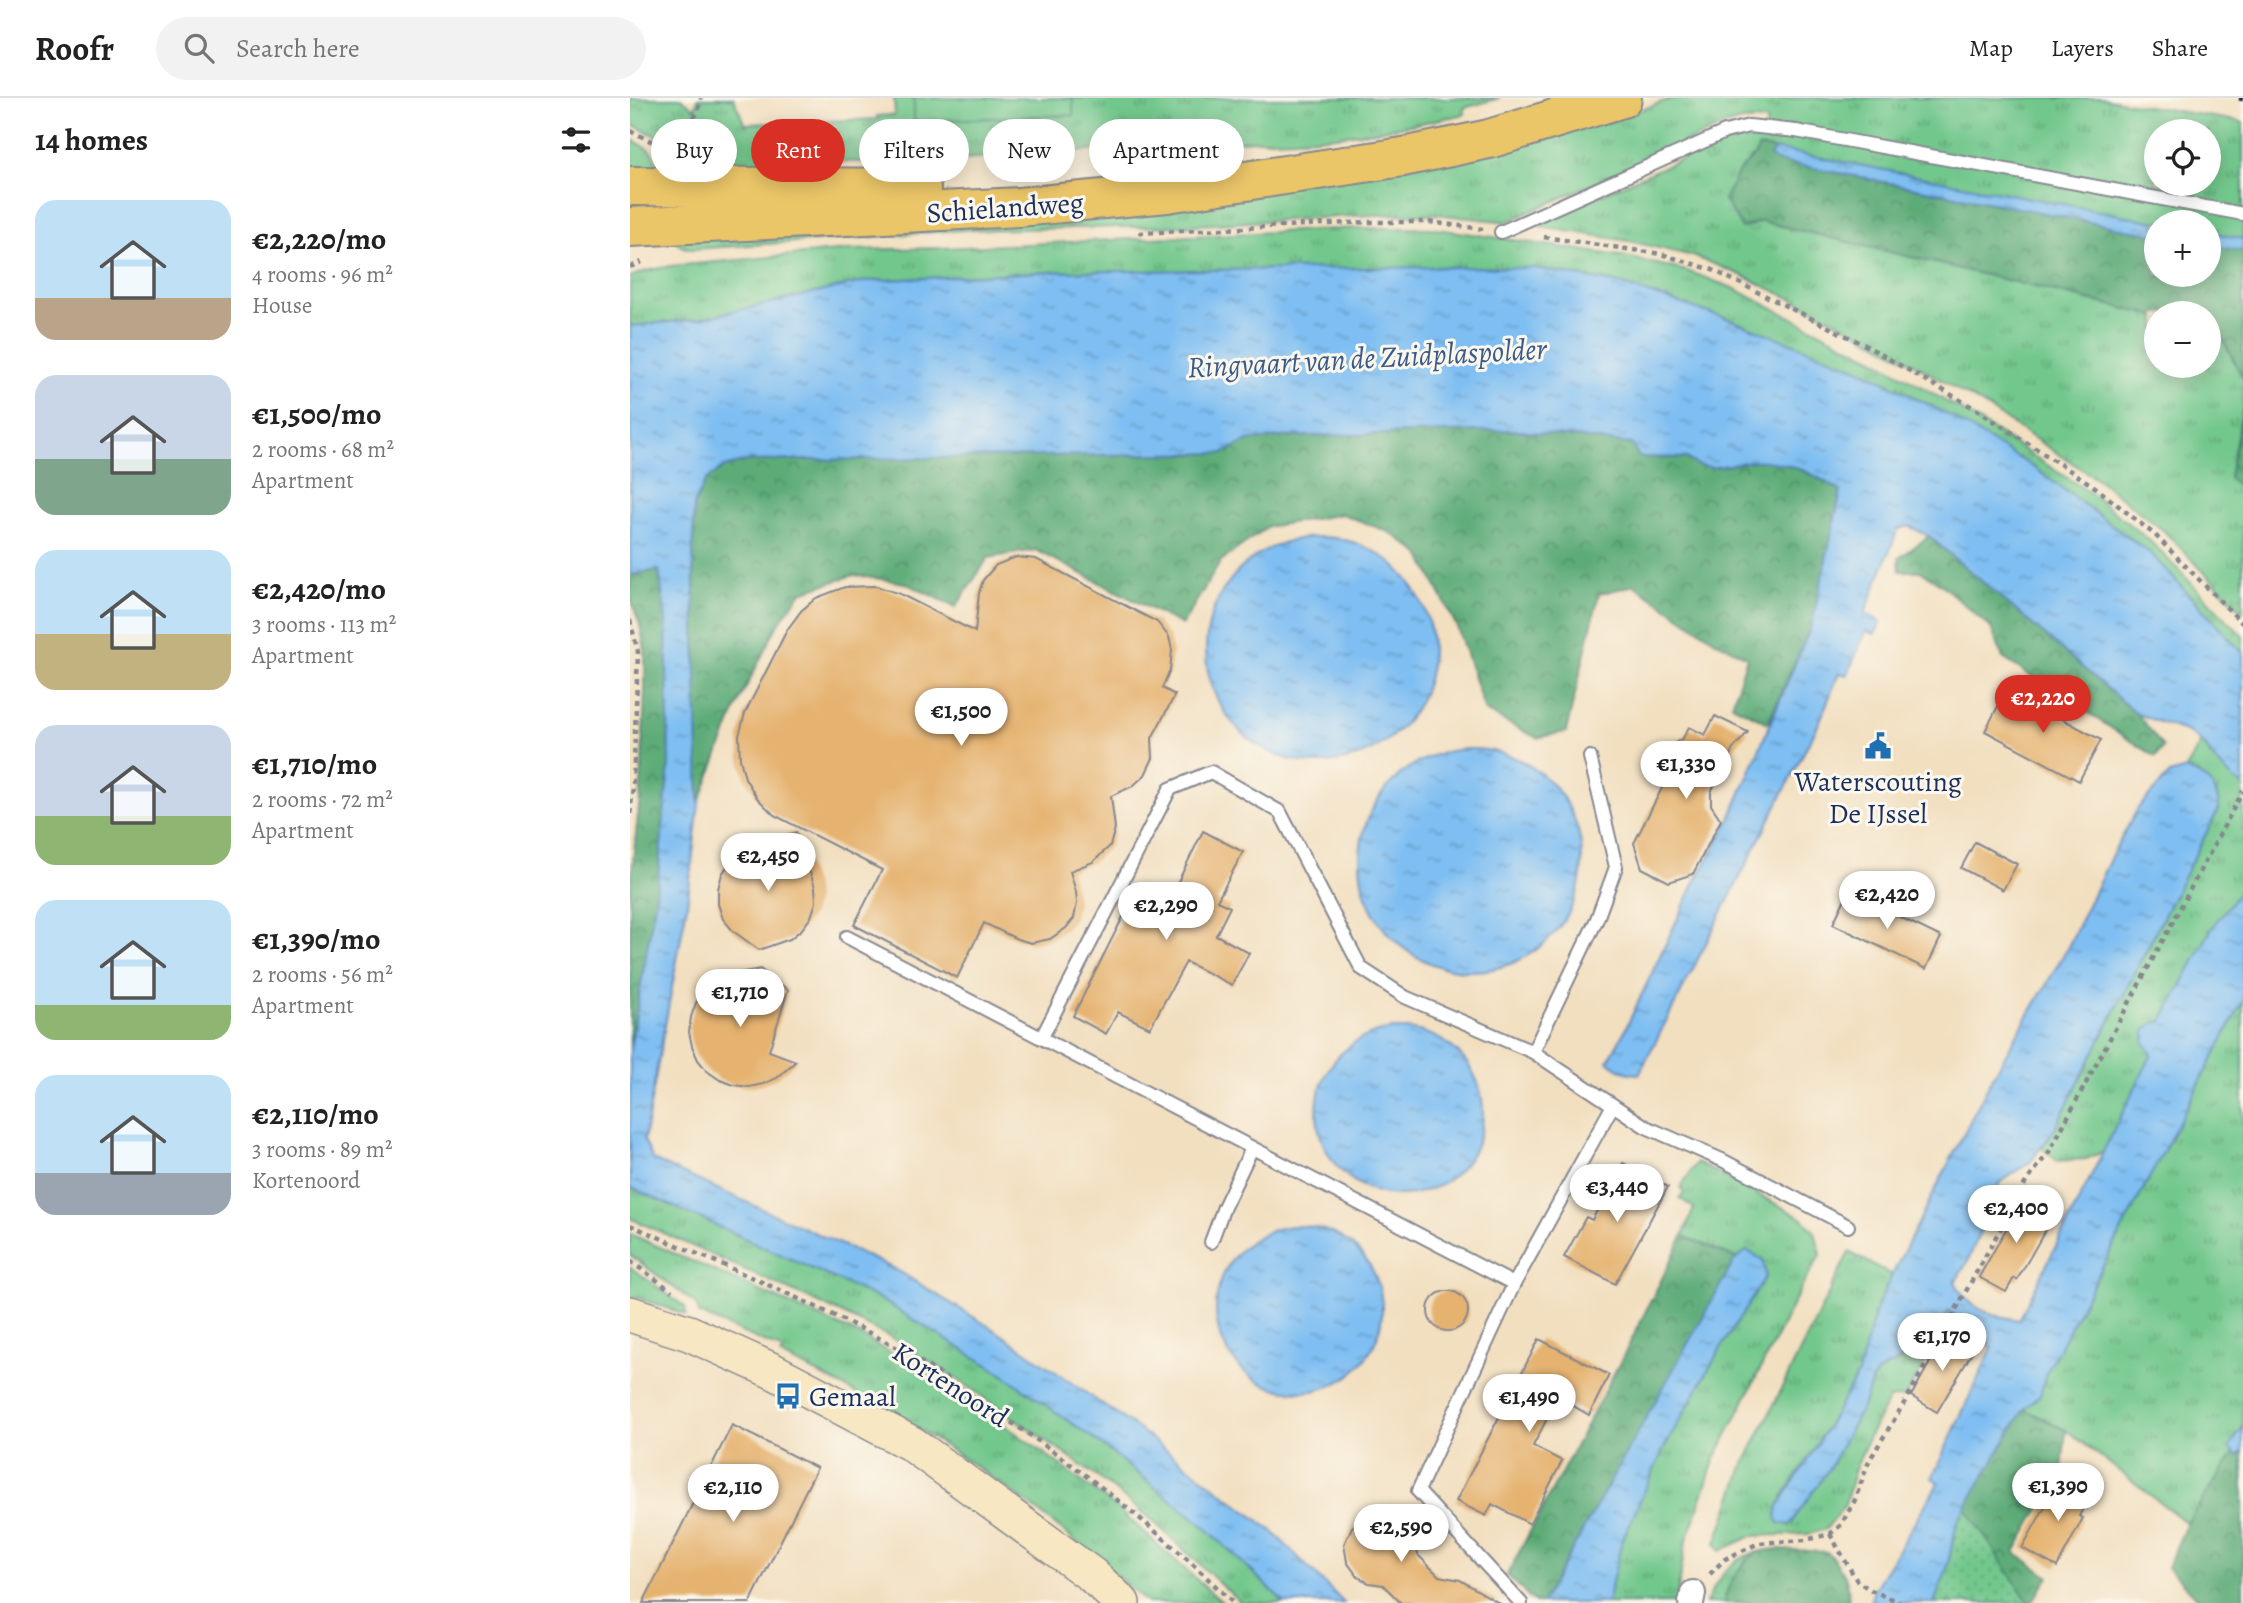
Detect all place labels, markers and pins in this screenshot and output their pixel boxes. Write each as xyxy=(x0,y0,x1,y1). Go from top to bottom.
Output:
pin: €2,220 xyxy=(1986,676,2100,735)
pin: €1,500 xyxy=(904,688,1018,748)
public building icon: Waterscouting De IJssel xyxy=(1863,731,1893,761)
pin: €1,330 xyxy=(1629,742,1743,801)
place label: Waterscouting De IJssel xyxy=(1793,763,1962,833)
pin: €2,450 xyxy=(711,834,825,893)
pin: €2,420 xyxy=(1830,872,1944,931)
pin: €2,290 xyxy=(1109,882,1223,942)
pin: €1,710 xyxy=(683,970,797,1029)
pin: €3,440 xyxy=(1560,1164,1674,1224)
pin: €2,400 xyxy=(1959,1186,2073,1245)
pin: €1,170 xyxy=(1885,1314,1999,1373)
pin: €1,490 xyxy=(1472,1374,1586,1434)
place label: Gemaal xyxy=(809,1378,896,1416)
bus stop icon: Gemaal xyxy=(773,1381,803,1411)
pin: €2,110 xyxy=(676,1464,790,1524)
pin: €1,390 xyxy=(2001,1464,2115,1523)
pin: €2,590 xyxy=(1344,1504,1458,1564)

